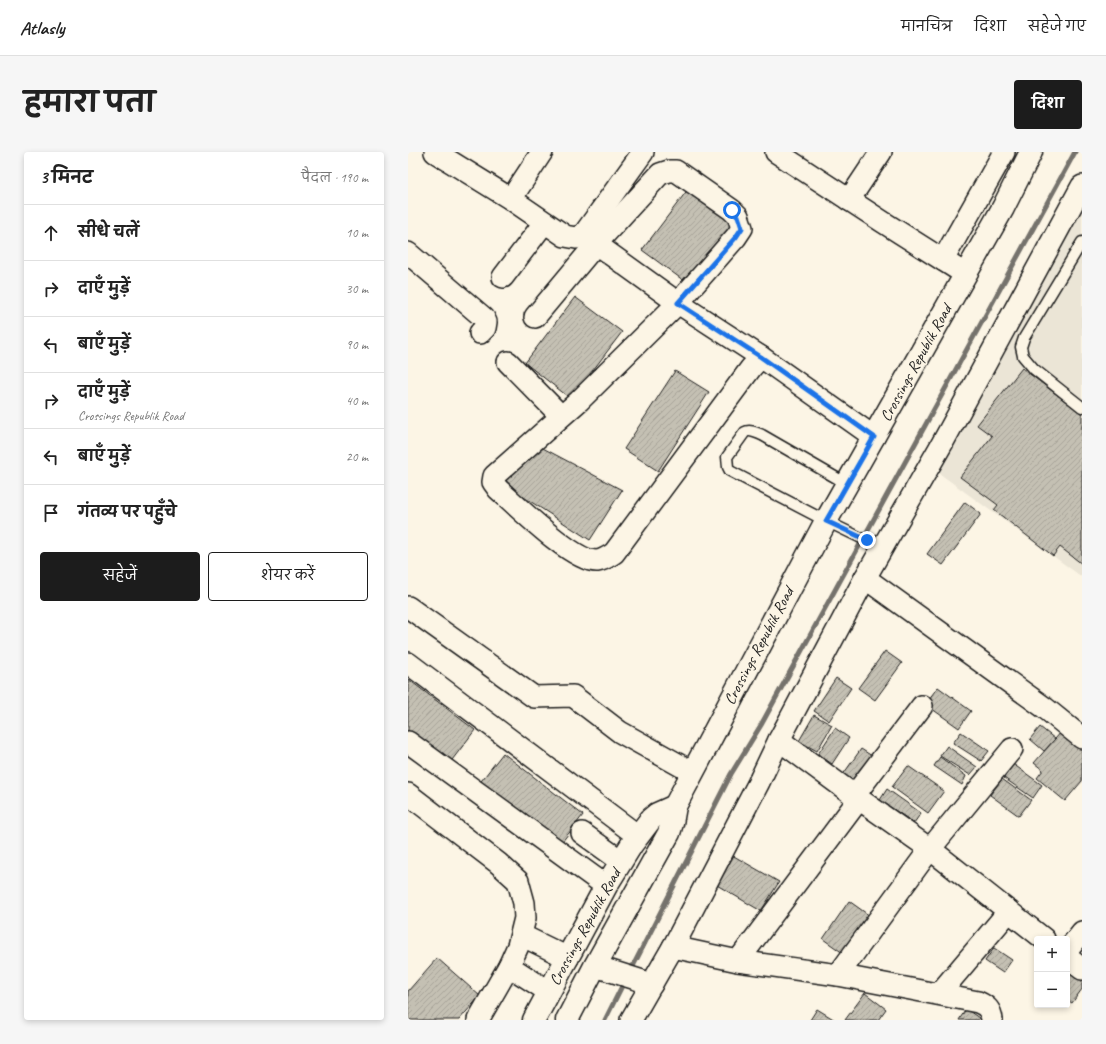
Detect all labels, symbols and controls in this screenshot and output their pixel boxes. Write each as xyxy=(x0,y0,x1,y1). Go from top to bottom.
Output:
text: Atlasly xyxy=(20,16,64,40)
text: मानचित्र xyxy=(901,18,952,35)
text: दिशा xyxy=(974,18,1006,35)
text: सहेजे गए xyxy=(1028,18,1086,35)
button: दिशा xyxy=(1014,80,1082,129)
text: हमारा पता xyxy=(24,85,155,120)
text: 3 मिनट xyxy=(40,167,93,188)
text: पैदल · 190 m xyxy=(301,170,368,186)
route start xyxy=(723,201,741,219)
icon: ahead xyxy=(40,222,62,244)
text: सीधे चलें xyxy=(78,223,139,242)
text: 10 m xyxy=(346,225,368,241)
icon: right xyxy=(40,278,62,300)
text: दाएँ मुड़ें xyxy=(78,279,130,298)
text: 30 m xyxy=(346,281,368,297)
street label: Crossings Republik Road xyxy=(876,299,958,425)
icon: left xyxy=(40,334,62,356)
text: बाएँ मुड़ें xyxy=(78,335,130,354)
text: 90 m xyxy=(346,337,368,353)
text: दाएँ मुड़ें xyxy=(78,383,130,402)
icon: right xyxy=(40,390,62,412)
text: 40 m xyxy=(346,393,368,409)
text: Crossings Republik Road xyxy=(78,408,184,424)
icon: left xyxy=(40,446,62,468)
text: बाएँ मुड़ें xyxy=(78,447,130,466)
text: 20 m xyxy=(346,449,368,465)
icon: arrive xyxy=(40,502,62,524)
text: गंतव्य पर पहुँचे xyxy=(78,503,176,522)
route end xyxy=(858,531,876,549)
button: सहेजें xyxy=(40,552,200,601)
button: शेयर करें xyxy=(208,552,368,601)
street label: Crossings Republik Road xyxy=(720,581,800,708)
street label: Crossings Republik Road xyxy=(545,863,627,989)
map controls xyxy=(1034,936,1070,1008)
button: + xyxy=(1034,936,1070,972)
button: − xyxy=(1034,972,1070,1008)

